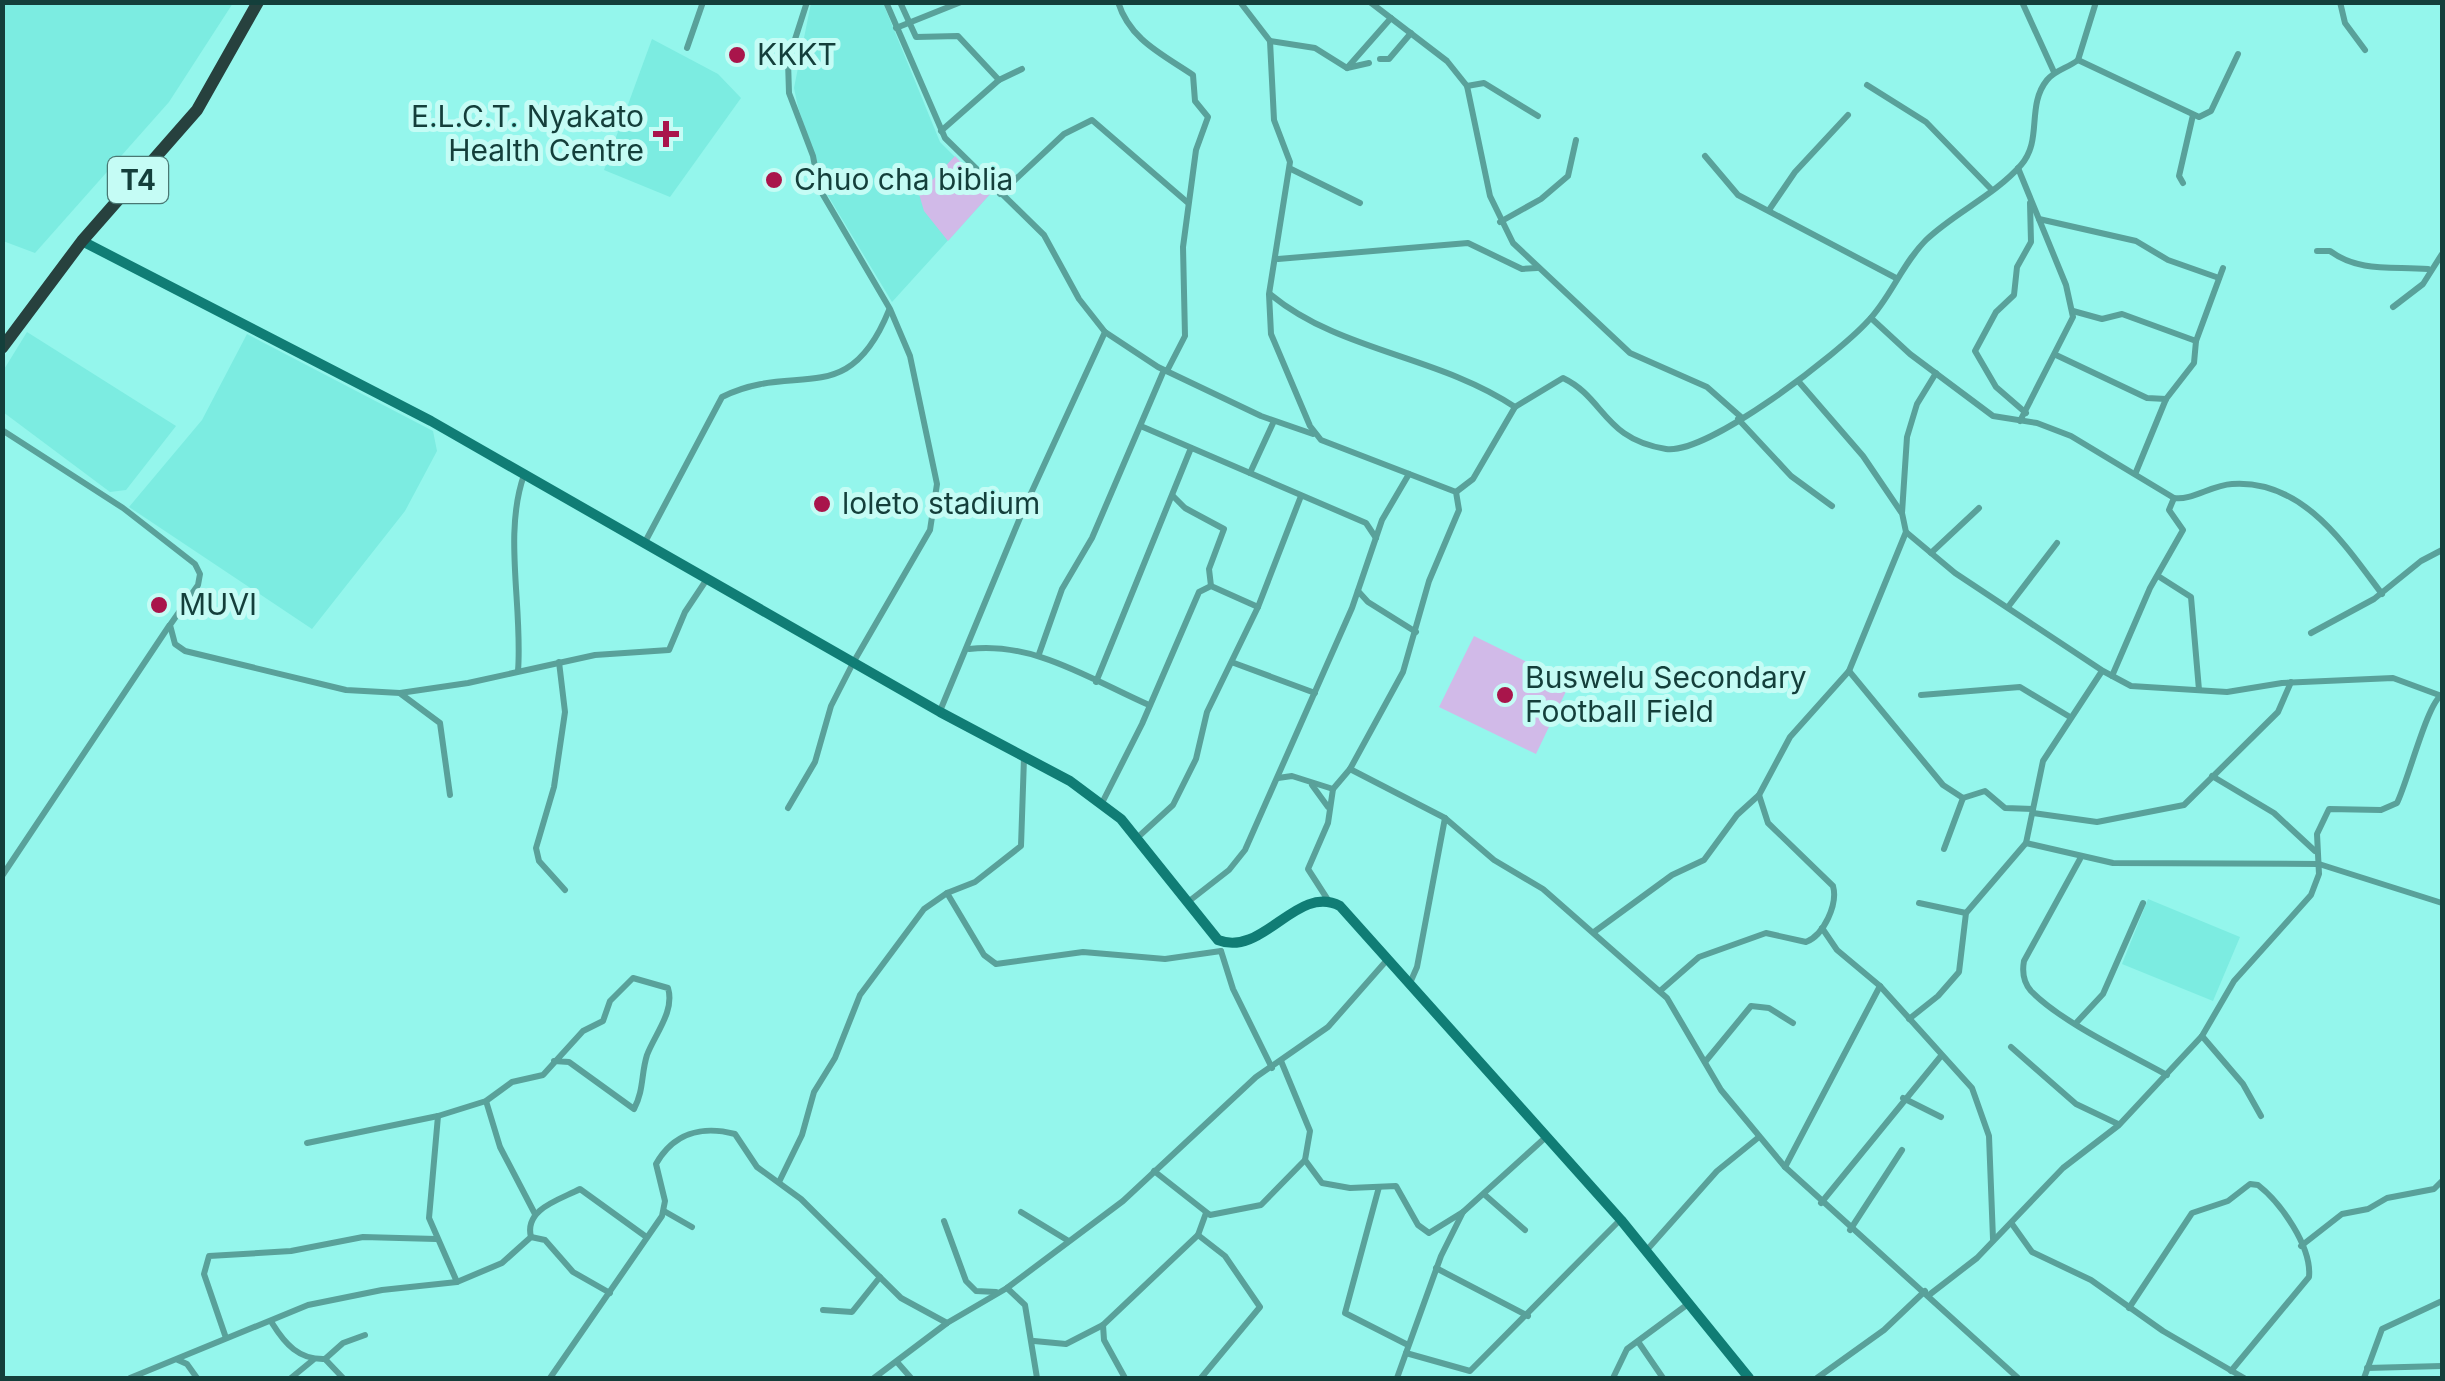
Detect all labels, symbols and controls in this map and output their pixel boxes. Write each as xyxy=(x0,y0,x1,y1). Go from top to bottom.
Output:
place label: KKKT xyxy=(757,36,837,72)
marker: KKKT xyxy=(726,44,748,66)
place label: E.L.C.T. Nyakato Health Centre xyxy=(411,98,644,168)
marker: E.L.C.T. Nyakato Health Centre xyxy=(653,121,679,147)
road number: T4 xyxy=(108,157,168,203)
place label: Chuo cha biblia xyxy=(794,161,1013,197)
marker: Chuo cha biblia xyxy=(763,169,785,191)
place label: loleto stadium xyxy=(842,485,1040,521)
marker: loleto stadium xyxy=(811,493,833,515)
place label: MUVI xyxy=(179,586,257,622)
marker: MUVI xyxy=(148,594,170,616)
place label: Buswelu Secondary Football Field xyxy=(1525,659,1807,729)
marker: Buswelu Secondary Football Field xyxy=(1494,684,1516,706)

